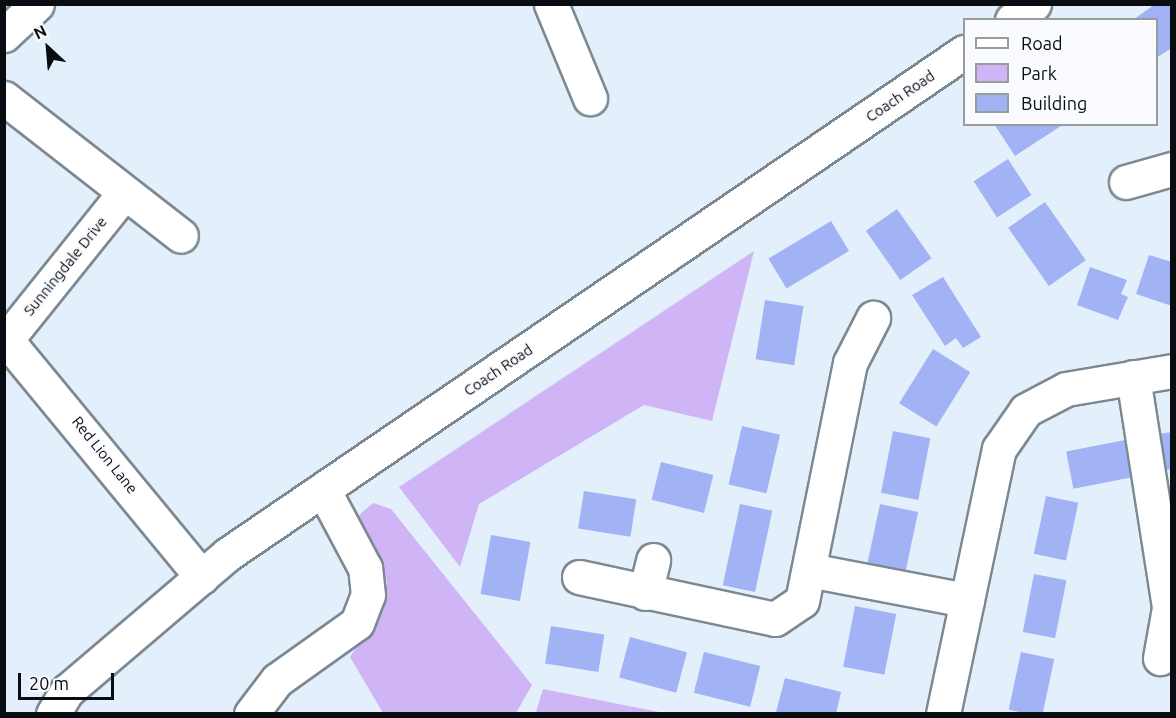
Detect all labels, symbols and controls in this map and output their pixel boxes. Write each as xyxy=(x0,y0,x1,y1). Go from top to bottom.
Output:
north arrow xyxy=(18,18,78,78)
legend xyxy=(963,18,1158,126)
text: N xyxy=(31,21,49,43)
text: Road xyxy=(1021,33,1063,53)
text: Park xyxy=(1021,63,1057,83)
street label: Coach Road xyxy=(862,66,938,126)
text: Building xyxy=(1021,93,1087,113)
street label: Sunningdale Drive xyxy=(20,213,110,319)
street label: Coach Road xyxy=(460,340,536,400)
street label: Red Lion Lane xyxy=(68,413,142,497)
scale bar xyxy=(21,661,117,699)
text: 20 m xyxy=(29,673,69,693)

